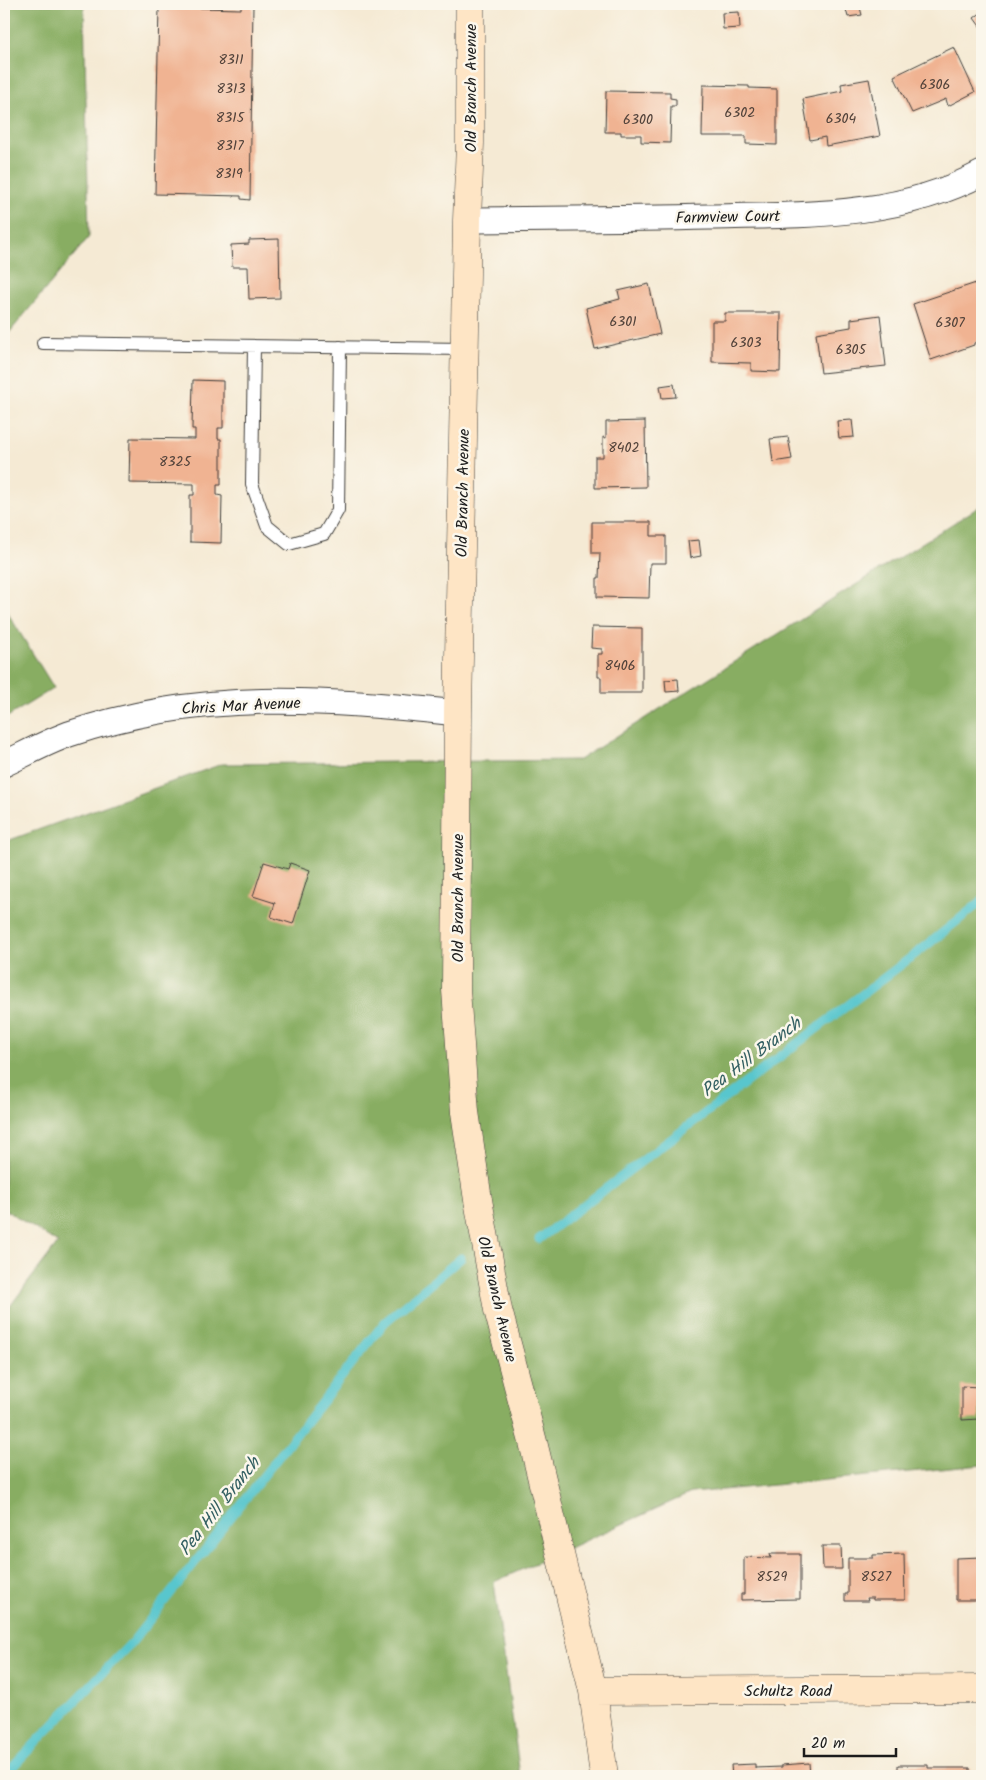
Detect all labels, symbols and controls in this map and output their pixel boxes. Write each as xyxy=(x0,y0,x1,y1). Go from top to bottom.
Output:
street label: Old Branch Avenue xyxy=(459,24,484,152)
house number: 8311 xyxy=(218,49,244,71)
house number: 6306 xyxy=(920,74,950,96)
house number: 8313 xyxy=(217,78,245,100)
house number: 6302 xyxy=(725,102,755,124)
house number: 8315 xyxy=(216,107,246,129)
house number: 6304 xyxy=(826,108,857,130)
house number: 6300 xyxy=(623,109,653,131)
house number: 8317 xyxy=(216,135,244,157)
house number: 8319 xyxy=(215,163,243,185)
street label: Farmview Court xyxy=(675,204,781,231)
house number: 6301 xyxy=(609,311,637,333)
house number: 6307 xyxy=(935,312,965,334)
house number: 6303 xyxy=(731,332,761,354)
house number: 6305 xyxy=(836,339,868,361)
street label: Old Branch Avenue xyxy=(450,428,477,558)
house number: 8402 xyxy=(608,437,640,459)
house number: 8325 xyxy=(159,451,193,473)
house number: 8406 xyxy=(605,655,635,677)
street label: Chris Mar Avenue xyxy=(181,691,301,722)
street label: Old Branch Avenue xyxy=(446,834,471,962)
water label: Pea Hill Branch xyxy=(696,1010,809,1106)
street label: Old Branch Avenue xyxy=(470,1234,523,1365)
water label: Pea Hill Branch xyxy=(172,1450,269,1563)
house number: 8529 xyxy=(757,1566,788,1588)
house number: 8527 xyxy=(861,1566,892,1588)
street label: Schultz Road xyxy=(744,1679,833,1704)
scale bar xyxy=(804,1725,896,1757)
text: 20 m xyxy=(811,1732,845,1756)

